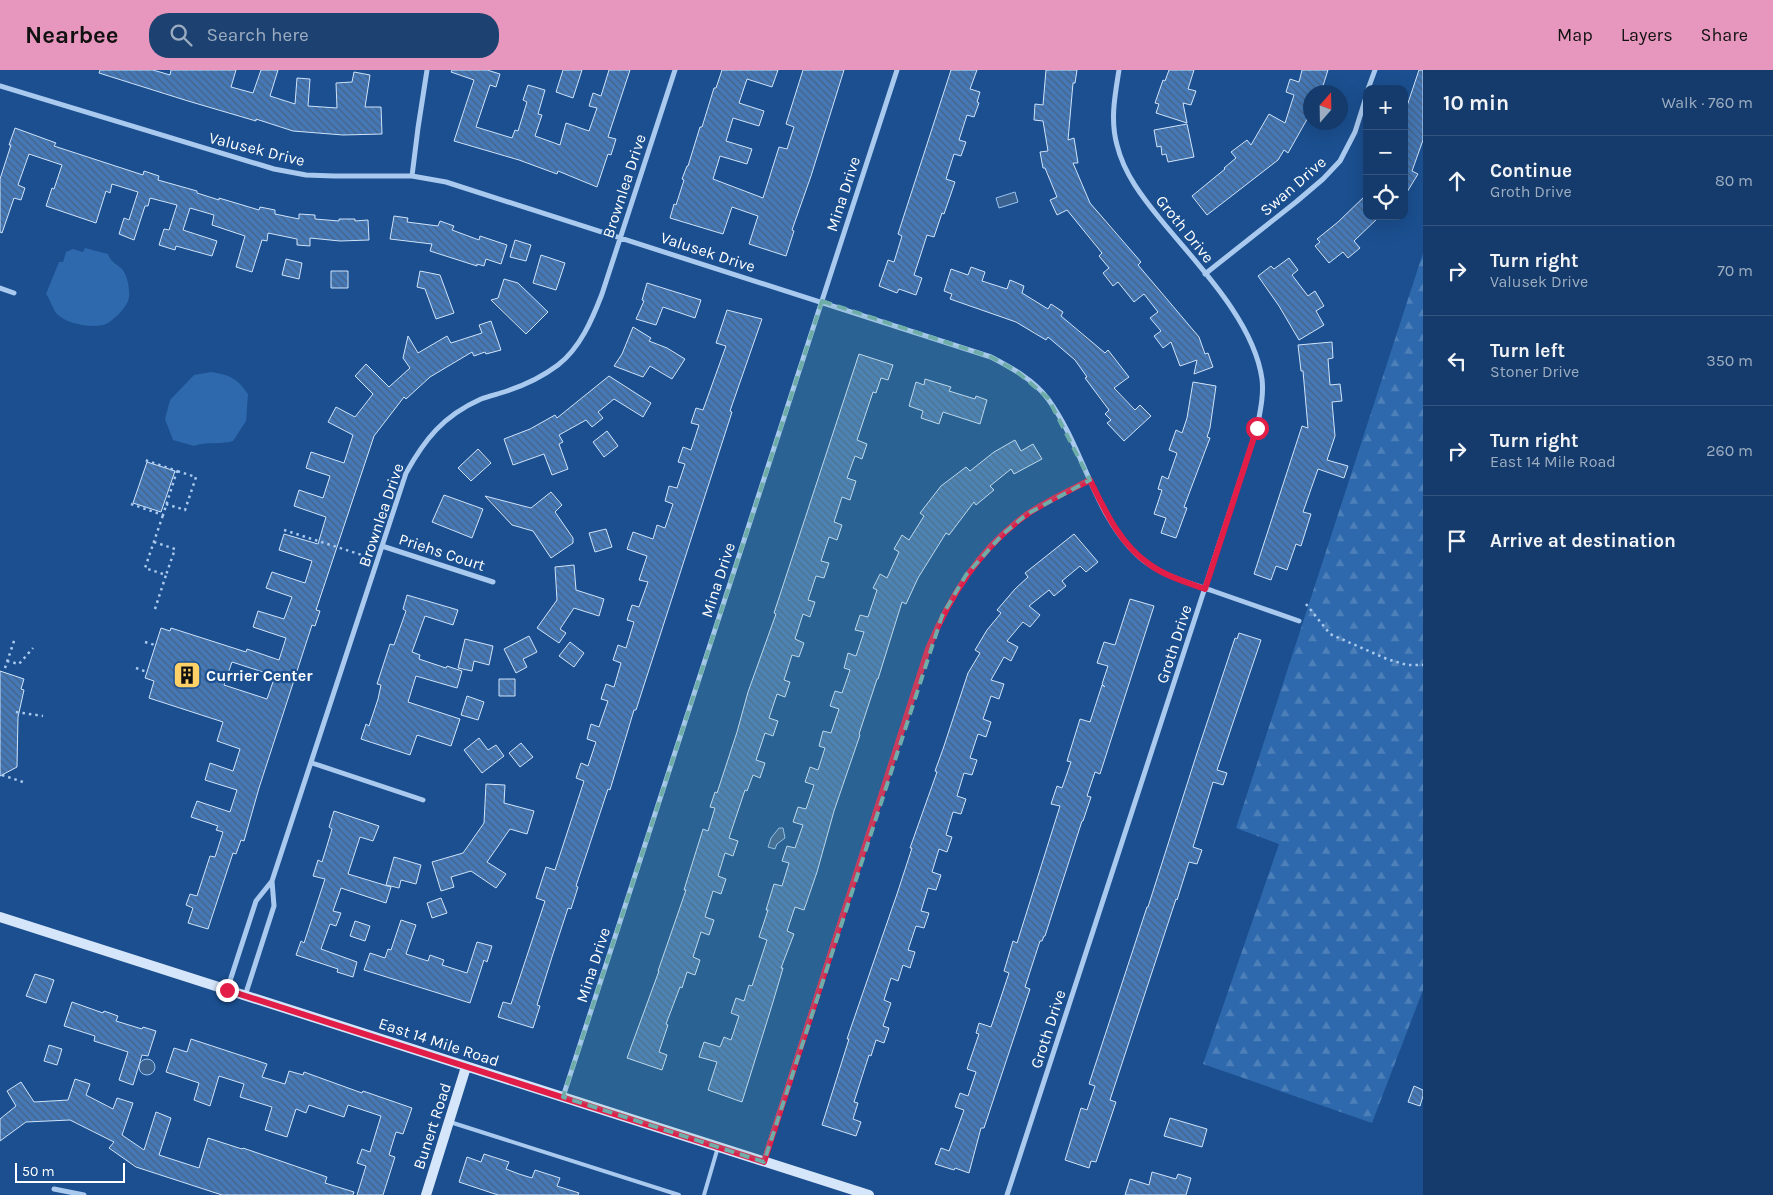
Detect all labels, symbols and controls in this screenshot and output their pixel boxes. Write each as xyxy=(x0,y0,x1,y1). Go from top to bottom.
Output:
search box xyxy=(149,13,499,58)
text: Nearbee xyxy=(25,21,119,49)
icon: search xyxy=(167,21,195,49)
text: Search here xyxy=(207,24,309,46)
text: Map xyxy=(1557,24,1593,46)
text: Layers xyxy=(1621,24,1673,46)
text: Share xyxy=(1701,24,1748,46)
north arrow xyxy=(1303,85,1348,130)
map controls xyxy=(1363,85,1408,220)
button: + xyxy=(1363,85,1408,130)
text: 10 min xyxy=(1443,91,1509,115)
text: Walk · 760 m xyxy=(1662,93,1753,112)
street label: Valusek Drive xyxy=(207,128,307,170)
button: − xyxy=(1363,130,1408,175)
street label: Brownlea Drive xyxy=(598,132,650,240)
street label: Swan Drive xyxy=(1256,152,1330,220)
street label: Mina Drive xyxy=(822,154,864,234)
text: Continue xyxy=(1490,160,1572,182)
icon: ahead xyxy=(1443,167,1471,195)
text: 80 m xyxy=(1715,171,1753,190)
button: locate xyxy=(1363,175,1408,220)
text: Groth Drive xyxy=(1490,182,1572,201)
street label: Groth Drive xyxy=(1152,191,1218,267)
street label: Valusek Drive xyxy=(658,228,758,276)
text: Turn right xyxy=(1490,250,1579,272)
icon: right xyxy=(1443,257,1471,285)
text: 70 m xyxy=(1717,261,1753,280)
text: Valusek Drive xyxy=(1490,272,1588,291)
text: Turn left xyxy=(1490,340,1565,362)
icon: left xyxy=(1443,347,1471,375)
text: 350 m xyxy=(1706,351,1753,370)
text: Stoner Drive xyxy=(1490,362,1579,381)
route start xyxy=(1246,417,1269,440)
text: Turn right xyxy=(1490,430,1579,452)
icon: right xyxy=(1443,437,1471,465)
text: 260 m xyxy=(1706,441,1753,460)
text: East 14 Mile Road xyxy=(1490,452,1616,471)
street label: Brownlea Drive xyxy=(354,461,408,569)
icon: arrive xyxy=(1443,527,1471,555)
street label: Priehs Court xyxy=(396,529,488,575)
text: Arrive at destination xyxy=(1490,530,1676,552)
street label: Mina Drive xyxy=(697,540,739,620)
street label: Groth Drive xyxy=(1152,602,1196,686)
building icon: Currier Center xyxy=(172,660,202,690)
place label: Currier Center xyxy=(206,666,313,685)
street label: Mina Drive xyxy=(572,925,614,1005)
route end xyxy=(216,979,239,1002)
street label: Groth Drive xyxy=(1026,987,1070,1071)
street label: East 14 Mile Road xyxy=(376,1014,502,1070)
street label: Bunert Road xyxy=(409,1080,455,1172)
scale bar xyxy=(15,1160,125,1183)
text: 50 m xyxy=(22,1163,55,1180)

